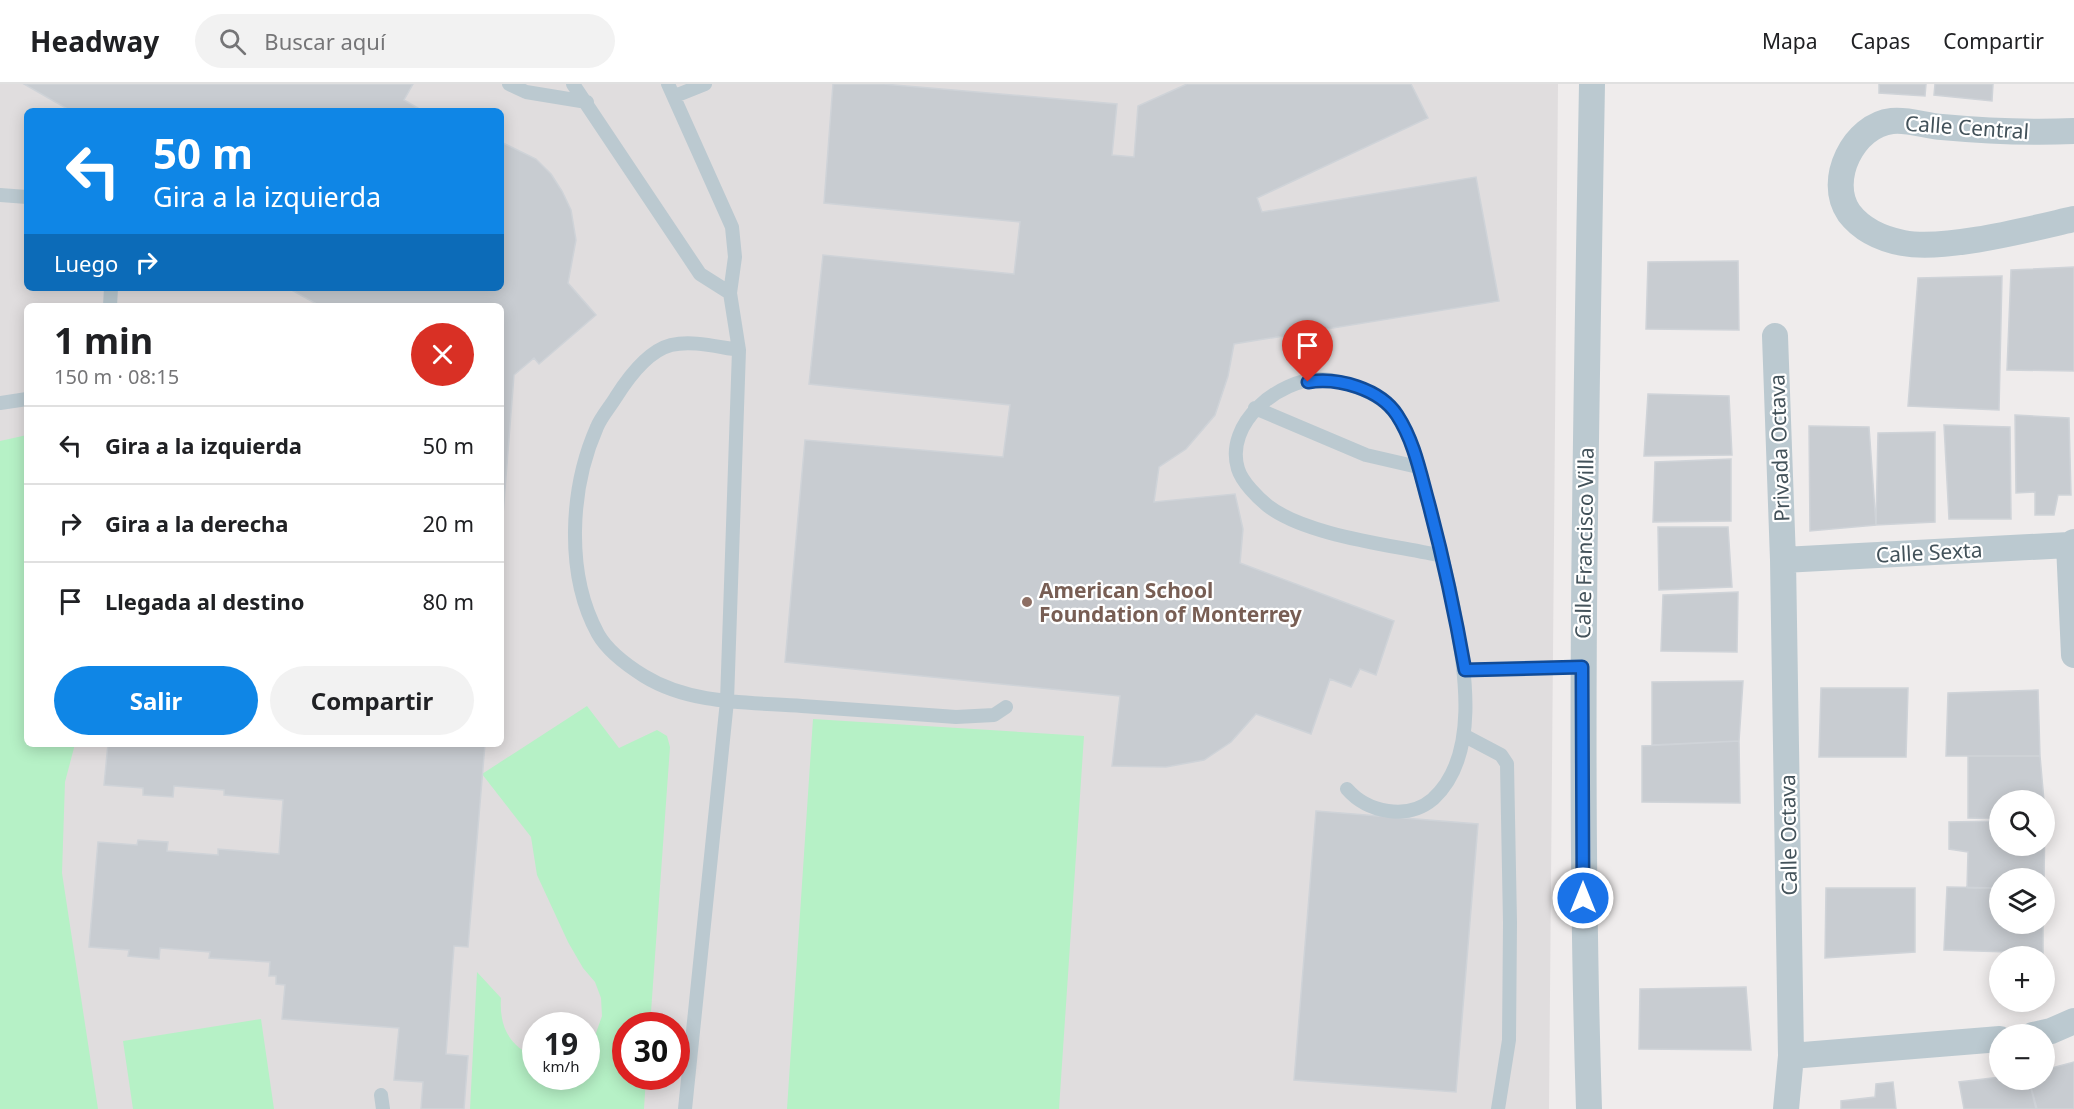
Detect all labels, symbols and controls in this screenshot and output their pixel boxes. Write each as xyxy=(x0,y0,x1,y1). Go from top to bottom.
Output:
search box xyxy=(195,14,615,68)
text: Headway xyxy=(30,22,159,60)
icon: search xyxy=(216,25,249,58)
text: Buscar aquí xyxy=(264,26,386,56)
text: Mapa xyxy=(1762,27,1818,55)
text: Capas xyxy=(1851,27,1910,55)
text: Compartir xyxy=(1943,27,2044,55)
street label: Calle Central xyxy=(1904,109,2030,145)
text: 50 m xyxy=(153,124,253,181)
icon: left xyxy=(54,132,132,210)
text: Gira a la izquierda xyxy=(153,178,381,215)
icon: right xyxy=(130,246,163,279)
text: Luego xyxy=(54,248,118,278)
text: 1 min xyxy=(54,316,153,365)
pin xyxy=(1282,320,1333,382)
button: close xyxy=(411,323,474,386)
icon: arrive xyxy=(1291,329,1324,362)
text: 150 m · 08:15 xyxy=(54,363,179,390)
street label: Privada Octava xyxy=(1762,374,1796,522)
icon: left xyxy=(54,429,87,462)
text: Gira a la izquierda xyxy=(105,430,302,460)
text: 50 m xyxy=(423,430,474,460)
street label: Calle Francisco Villa xyxy=(1568,447,1600,639)
icon: right xyxy=(54,507,87,540)
text: Gira a la derecha xyxy=(105,508,289,538)
text: 20 m xyxy=(423,508,474,538)
street label: Calle Sexta xyxy=(1875,535,1983,569)
place label: American School Foundation of Monterrey xyxy=(1039,576,1302,628)
icon: arrive xyxy=(54,585,87,618)
text: Llegada al destino xyxy=(105,586,305,616)
text: 80 m xyxy=(423,586,474,616)
marker: American School Foundation of Monterrey xyxy=(1020,595,1034,609)
button: Salir xyxy=(54,666,258,735)
button: Compartir xyxy=(270,666,474,735)
street label: Calle Octava xyxy=(1773,774,1803,896)
map controls xyxy=(1989,790,2055,1090)
button: search xyxy=(1989,790,2055,856)
position arrow xyxy=(1551,866,1615,930)
button: layers xyxy=(1989,868,2055,934)
button: + xyxy=(1989,946,2055,1012)
speed limit sign: 30 xyxy=(612,1012,690,1090)
text: 19 xyxy=(544,1023,578,1064)
button: − xyxy=(1989,1024,2055,1090)
text: km/h xyxy=(543,1056,579,1076)

